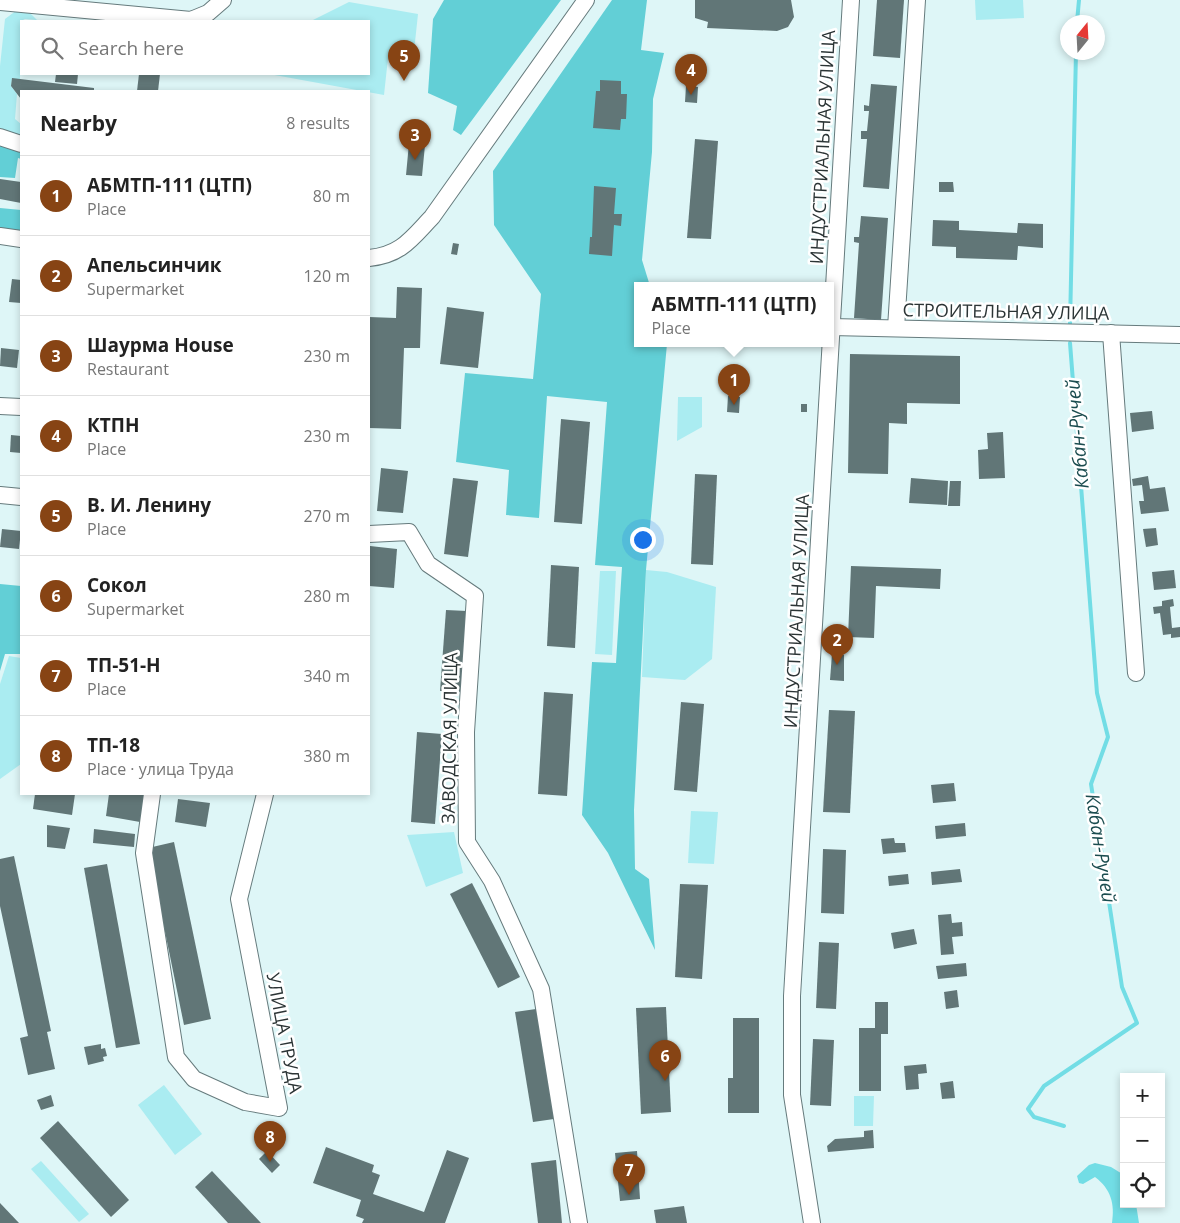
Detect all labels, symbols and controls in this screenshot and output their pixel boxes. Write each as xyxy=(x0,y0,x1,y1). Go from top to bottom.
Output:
north arrow xyxy=(1060,15,1105,60)
search box xyxy=(20,20,370,75)
street label: ИНДУСТРИАЛЬНАЯ УЛИЦА xyxy=(804,29,840,265)
icon: search xyxy=(38,34,66,62)
text: Search here xyxy=(78,35,184,61)
pin: 5 xyxy=(388,40,420,81)
pin: 4 xyxy=(675,54,707,95)
text: Nearby xyxy=(40,109,117,137)
text: 8 results xyxy=(286,112,350,134)
pin: 3 xyxy=(399,119,431,160)
text: АБМТП-111 (ЦТП) xyxy=(87,172,252,198)
text: 1 xyxy=(51,185,61,207)
text: 80 m xyxy=(313,185,350,207)
text: Place xyxy=(87,198,126,220)
text: Апельсинчик xyxy=(87,252,222,278)
text: 2 xyxy=(51,265,61,287)
text: 120 m xyxy=(304,265,350,287)
text: Supermarket xyxy=(87,278,184,300)
popup xyxy=(634,282,834,347)
text: АБМТП-111 (ЦТП) xyxy=(652,291,816,317)
street label: СТРОИТЕЛЬНАЯ УЛИЦА xyxy=(903,297,1110,325)
text: Place xyxy=(652,317,691,339)
text: Шаурма House xyxy=(87,332,234,358)
text: 3 xyxy=(51,345,61,367)
text: 230 m xyxy=(304,345,350,367)
text: Restaurant xyxy=(87,358,169,380)
pin: 1 xyxy=(718,364,750,405)
water label: Кабан-Ручей xyxy=(1059,378,1095,490)
text: КТПН xyxy=(87,412,139,438)
text: 4 xyxy=(51,425,61,447)
text: 230 m xyxy=(304,425,350,447)
text: Place xyxy=(87,438,126,460)
text: В. И. Ленину xyxy=(87,492,211,518)
street label: ИНДУСТРИАЛЬНАЯ УЛИЦА xyxy=(778,493,814,729)
text: 5 xyxy=(51,505,61,527)
text: 270 m xyxy=(304,505,350,527)
text: Place xyxy=(87,518,126,540)
your location xyxy=(630,527,656,553)
text: Сокол xyxy=(87,572,147,598)
text: 6 xyxy=(51,585,61,607)
text: 280 m xyxy=(304,585,350,607)
text: Supermarket xyxy=(87,598,184,620)
pin: 2 xyxy=(821,624,853,665)
street label: ЗАВОДСКАЯ УЛИЦА xyxy=(436,651,463,824)
text: ТП-51-Н xyxy=(87,652,161,678)
text: 7 xyxy=(51,665,61,687)
text: 340 m xyxy=(304,665,350,687)
text: Place xyxy=(87,678,126,700)
text: ТП-18 xyxy=(87,732,140,758)
text: 8 xyxy=(51,745,61,767)
text: 380 m xyxy=(304,745,350,767)
text: Place · улица Труда xyxy=(87,758,234,780)
water label: Кабан-Ручей xyxy=(1080,792,1122,905)
street label: УЛИЦА ТРУДА xyxy=(262,971,309,1096)
pin: 6 xyxy=(649,1040,681,1081)
map controls xyxy=(1120,1073,1165,1208)
button: + xyxy=(1120,1073,1165,1118)
button: − xyxy=(1120,1118,1165,1163)
pin: 8 xyxy=(254,1121,286,1162)
pin: 7 xyxy=(613,1154,645,1195)
button: locate xyxy=(1120,1163,1165,1208)

